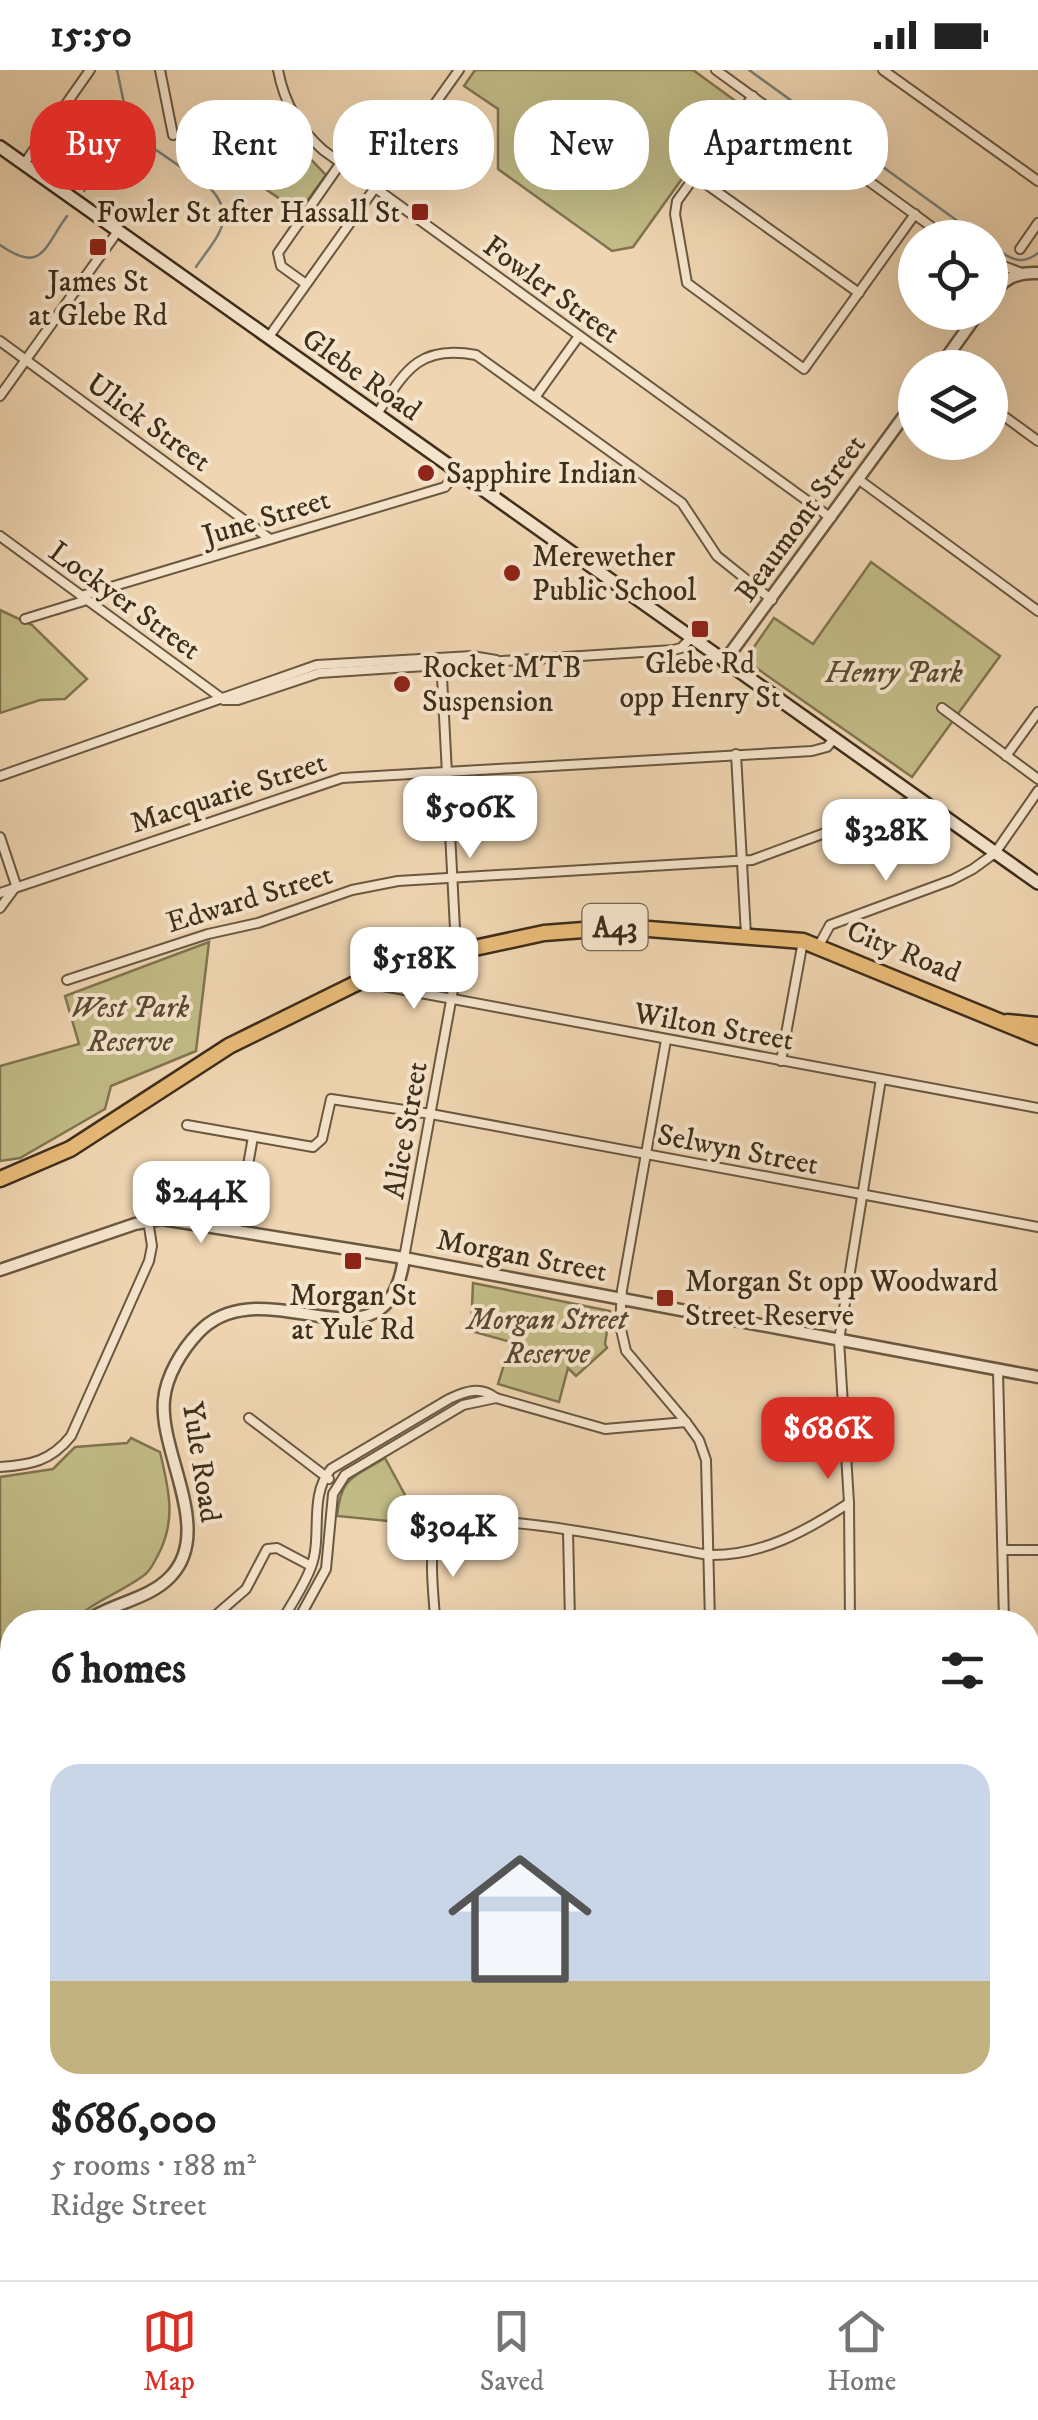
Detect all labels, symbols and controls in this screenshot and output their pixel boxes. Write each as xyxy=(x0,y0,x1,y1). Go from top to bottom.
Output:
text: 15:50 xyxy=(50,11,132,59)
chip: Buy xyxy=(30,100,156,190)
chip: Rent xyxy=(176,100,313,190)
chip: Filters xyxy=(333,100,494,190)
chip: New xyxy=(514,100,649,190)
chip: Apartment xyxy=(669,100,888,190)
place label: Fowler St after Hassall St xyxy=(96,195,400,232)
marker: Fowler St after Hassall St xyxy=(409,201,431,223)
map controls xyxy=(898,220,1008,460)
button: locate xyxy=(898,220,1008,330)
street label: Fowler Street xyxy=(475,228,627,352)
marker: James St at Glebe Rd xyxy=(87,236,109,258)
place label: James St at Glebe Rd xyxy=(29,264,167,335)
street label: Glebe Road xyxy=(294,321,428,430)
button: layers xyxy=(898,350,1008,460)
street label: Ulick Street xyxy=(79,366,218,481)
street label: Beaumont Street xyxy=(728,428,874,610)
place label: Sapphire Indian xyxy=(446,456,637,493)
marker: Sapphire Indian xyxy=(415,462,437,484)
street label: June Street xyxy=(195,482,335,556)
street label: Lockyer Street xyxy=(41,534,207,669)
place label: Merewether Public School xyxy=(532,539,696,610)
marker: Merewether Public School xyxy=(501,562,523,584)
marker: Glebe Rd opp Henry St xyxy=(689,618,711,640)
place label: Glebe Rd opp Henry St xyxy=(619,646,781,717)
place label: Rocket MTB Suspension xyxy=(422,650,582,721)
park label: Henry Park xyxy=(824,655,963,692)
marker: Rocket MTB Suspension xyxy=(391,673,413,695)
street label: Macquarie Street xyxy=(126,744,331,843)
pin: $506K xyxy=(400,776,540,861)
text: $506K xyxy=(425,788,515,828)
pin: $328K xyxy=(816,799,956,884)
text: $328K xyxy=(844,811,928,851)
street label: Edward Street xyxy=(162,857,337,942)
road number: A43 xyxy=(582,904,648,950)
street label: City Road xyxy=(841,913,966,992)
pin: $518K xyxy=(344,927,484,1012)
text: $518K xyxy=(372,939,456,979)
park label: West Park Reserve xyxy=(71,990,190,1061)
street label: Wilton Street xyxy=(630,995,796,1060)
street label: Alice Street xyxy=(376,1059,437,1202)
street label: Selwyn Street xyxy=(654,1117,821,1184)
pin: $244K xyxy=(131,1161,271,1246)
text: $244K xyxy=(155,1173,247,1213)
street label: Morgan Street xyxy=(433,1222,610,1291)
marker: Morgan St at Yule Rd xyxy=(342,1250,364,1272)
place label: Morgan St opp Woodward Street Reserve xyxy=(685,1264,998,1335)
place label: Morgan St at Yule Rd xyxy=(289,1278,417,1349)
marker: Morgan St opp Woodward Street Reserve xyxy=(654,1287,676,1309)
park label: Morgan Street Reserve xyxy=(465,1302,629,1373)
pin: $686K xyxy=(758,1397,898,1482)
street label: Yule Road xyxy=(173,1399,228,1525)
text: $686K xyxy=(783,1409,873,1449)
pin: $304K xyxy=(383,1495,523,1580)
text: $304K xyxy=(409,1507,497,1547)
icon: filters xyxy=(935,1643,990,1698)
text: 6 homes xyxy=(50,1644,186,1696)
icon: home xyxy=(430,1829,610,2009)
text: $686,000 xyxy=(50,2094,217,2146)
text: 5 rooms · 188 m² xyxy=(50,2146,256,2186)
text: Ridge Street xyxy=(50,2186,207,2226)
tab: Map xyxy=(142,2304,197,2399)
tab: Saved xyxy=(480,2304,544,2399)
tab: Home xyxy=(827,2304,896,2399)

